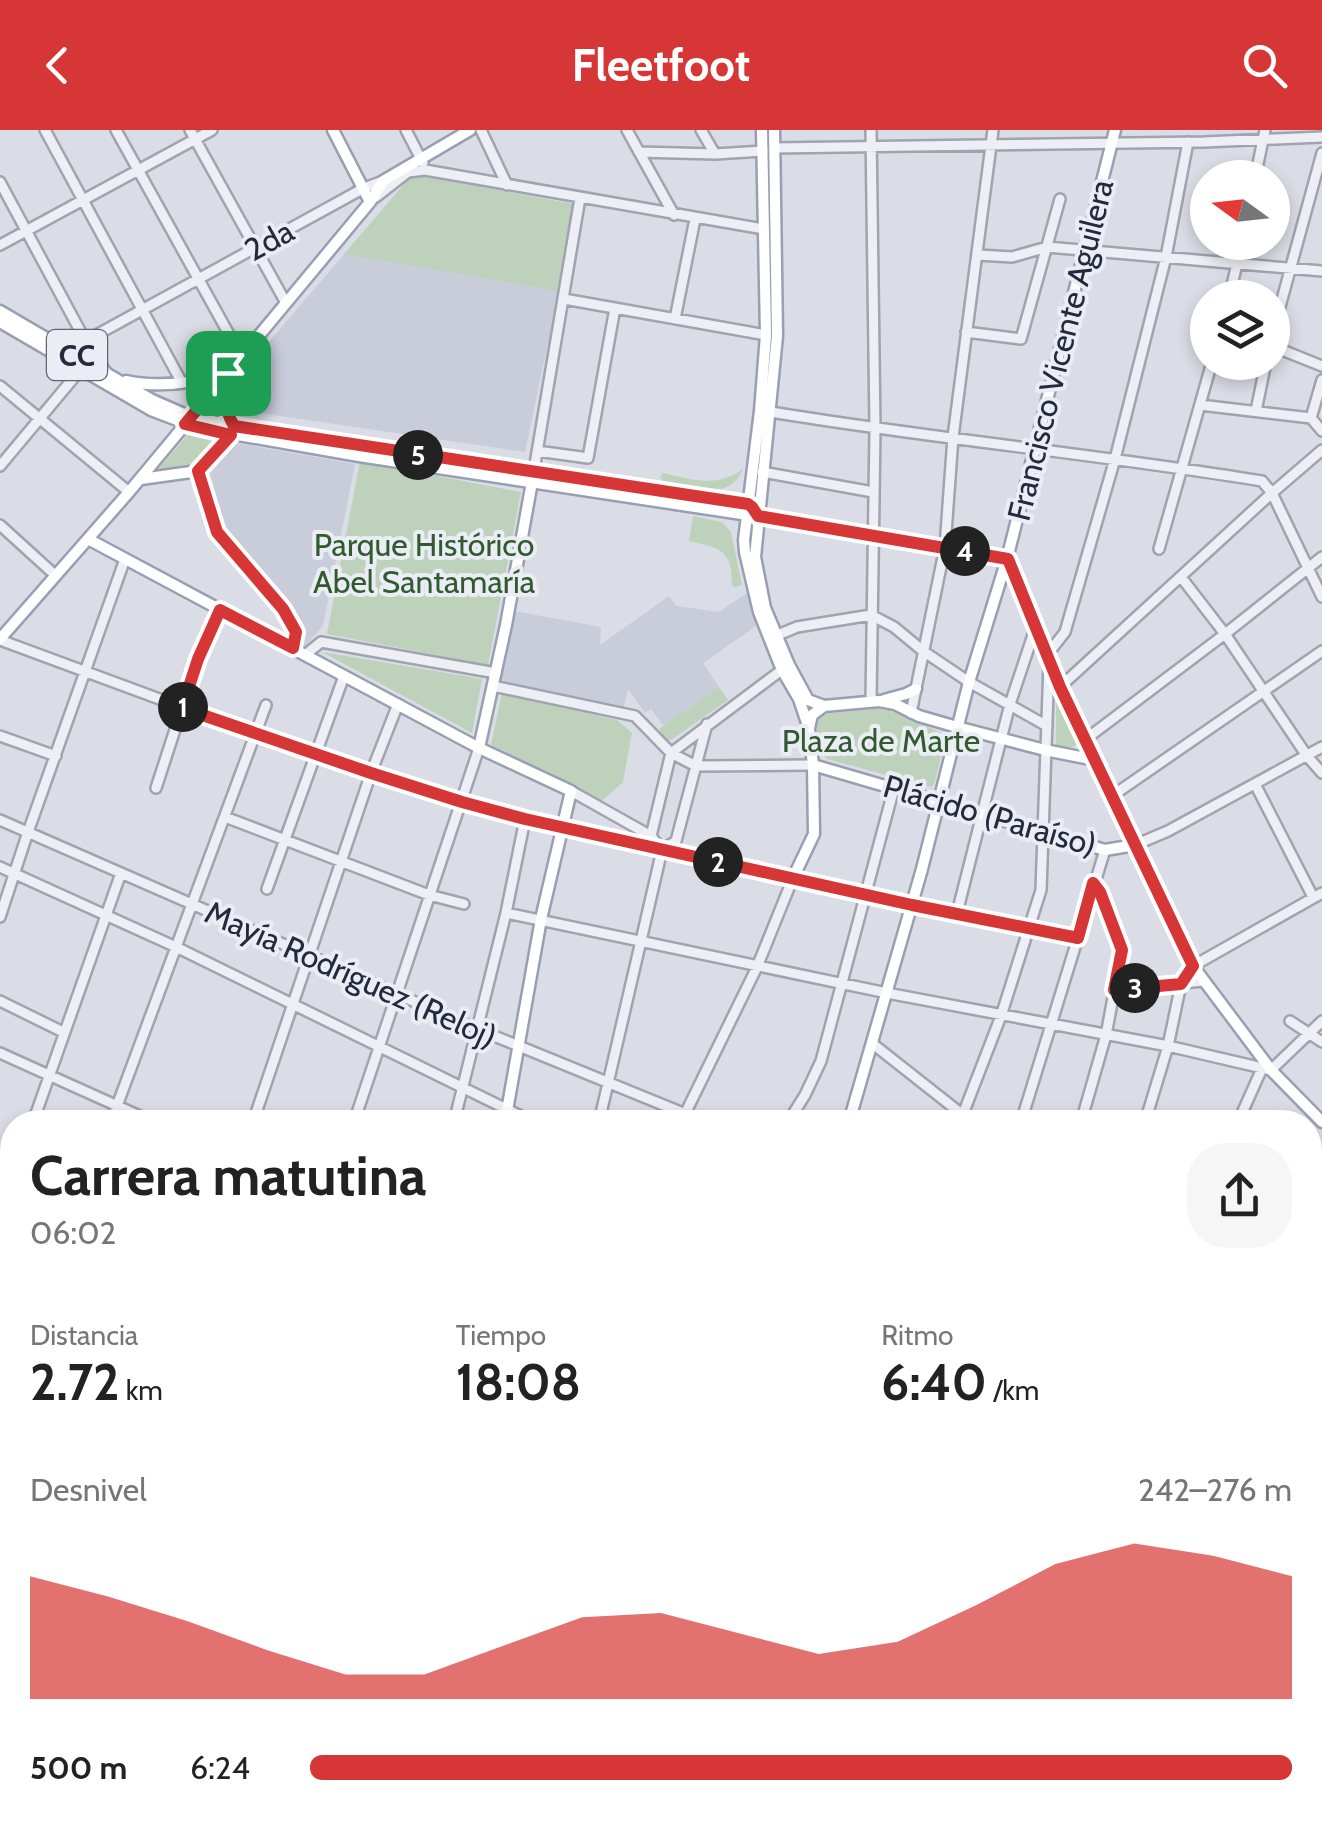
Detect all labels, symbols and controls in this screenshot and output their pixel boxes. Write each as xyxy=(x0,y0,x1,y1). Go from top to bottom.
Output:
icon: back xyxy=(30,38,85,93)
text: Fleetfoot xyxy=(572,38,750,92)
icon: search xyxy=(1237,38,1292,93)
north arrow xyxy=(1190,160,1290,260)
map controls xyxy=(1190,160,1290,380)
street label: Francisco Vicente Aguilera xyxy=(999,175,1121,525)
street label: 2da xyxy=(238,211,301,269)
button: layers xyxy=(1190,280,1290,380)
road number: CC xyxy=(47,330,107,380)
pin xyxy=(186,331,271,416)
icon: arrive xyxy=(201,346,256,401)
pin: 5 xyxy=(393,430,443,480)
text: 5 xyxy=(410,438,426,472)
park label: Parque Histórico Abel Santamaría xyxy=(313,525,536,601)
pin: 4 xyxy=(940,526,990,576)
text: 4 xyxy=(956,534,974,568)
pin: 1 xyxy=(158,682,208,732)
text: 1 xyxy=(178,690,188,724)
park label: Plaza de Marte xyxy=(782,721,980,760)
street label: Plácido (Paraíso) xyxy=(879,766,1101,864)
pin: 2 xyxy=(693,837,743,887)
text: 2 xyxy=(711,845,725,879)
street label: Mayía Rodríguez (Reloj) xyxy=(199,892,503,1056)
pin: 3 xyxy=(1110,963,1160,1013)
text: 3 xyxy=(1127,971,1143,1005)
text: Carrera matutina xyxy=(30,1142,427,1209)
button: share xyxy=(1187,1143,1292,1248)
text: 06:02 xyxy=(30,1213,116,1252)
text: Distancia xyxy=(30,1318,138,1352)
text: Tiempo xyxy=(456,1318,546,1352)
text: Ritmo xyxy=(881,1318,953,1352)
text: 2.72 xyxy=(30,1352,120,1413)
text: 18:08 xyxy=(456,1352,581,1413)
text: 6:40 xyxy=(881,1352,987,1413)
text: km xyxy=(120,1373,163,1407)
text: /km xyxy=(987,1373,1039,1407)
text: Desnivel xyxy=(30,1470,147,1509)
text: 242–276 m xyxy=(1138,1470,1292,1509)
text: 500 m xyxy=(30,1748,127,1787)
text: 6:24 xyxy=(190,1748,250,1787)

